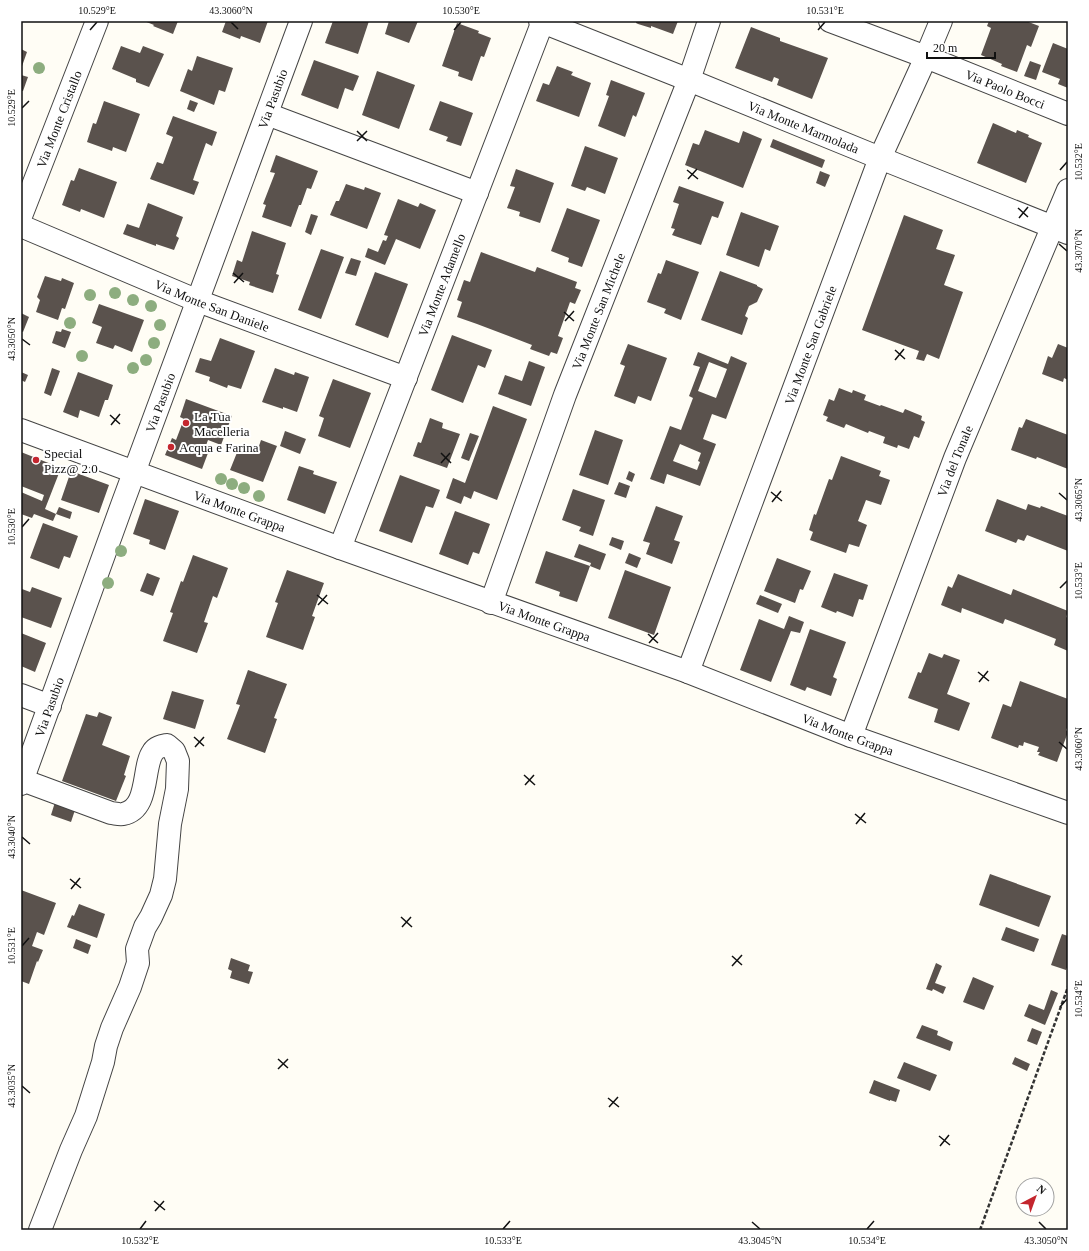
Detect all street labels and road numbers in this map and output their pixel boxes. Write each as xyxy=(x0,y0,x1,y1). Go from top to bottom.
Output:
street label: Via Pasubio xyxy=(255,67,291,131)
street label: Via Paolo Bocci xyxy=(963,67,1047,112)
street label: Via Monte Cristallo xyxy=(33,68,85,170)
street label: Via Monte Marmolada xyxy=(746,98,861,157)
street label: Via Monte Adamello xyxy=(415,231,468,339)
street label: Via Monte San Michele xyxy=(569,251,628,372)
street label: Via Monte San Daniele xyxy=(152,277,272,335)
street label: Via Monte San Gabriele xyxy=(782,283,840,407)
street label: Via Pasubio xyxy=(143,371,178,435)
street label: Via del Tonale xyxy=(934,423,976,499)
street label: Via Monte Grappa xyxy=(191,487,288,535)
street label: Via Monte Grappa xyxy=(496,598,592,645)
street label: Via Pasubio xyxy=(32,675,67,739)
street label: Via Monte Grappa xyxy=(800,710,896,759)

